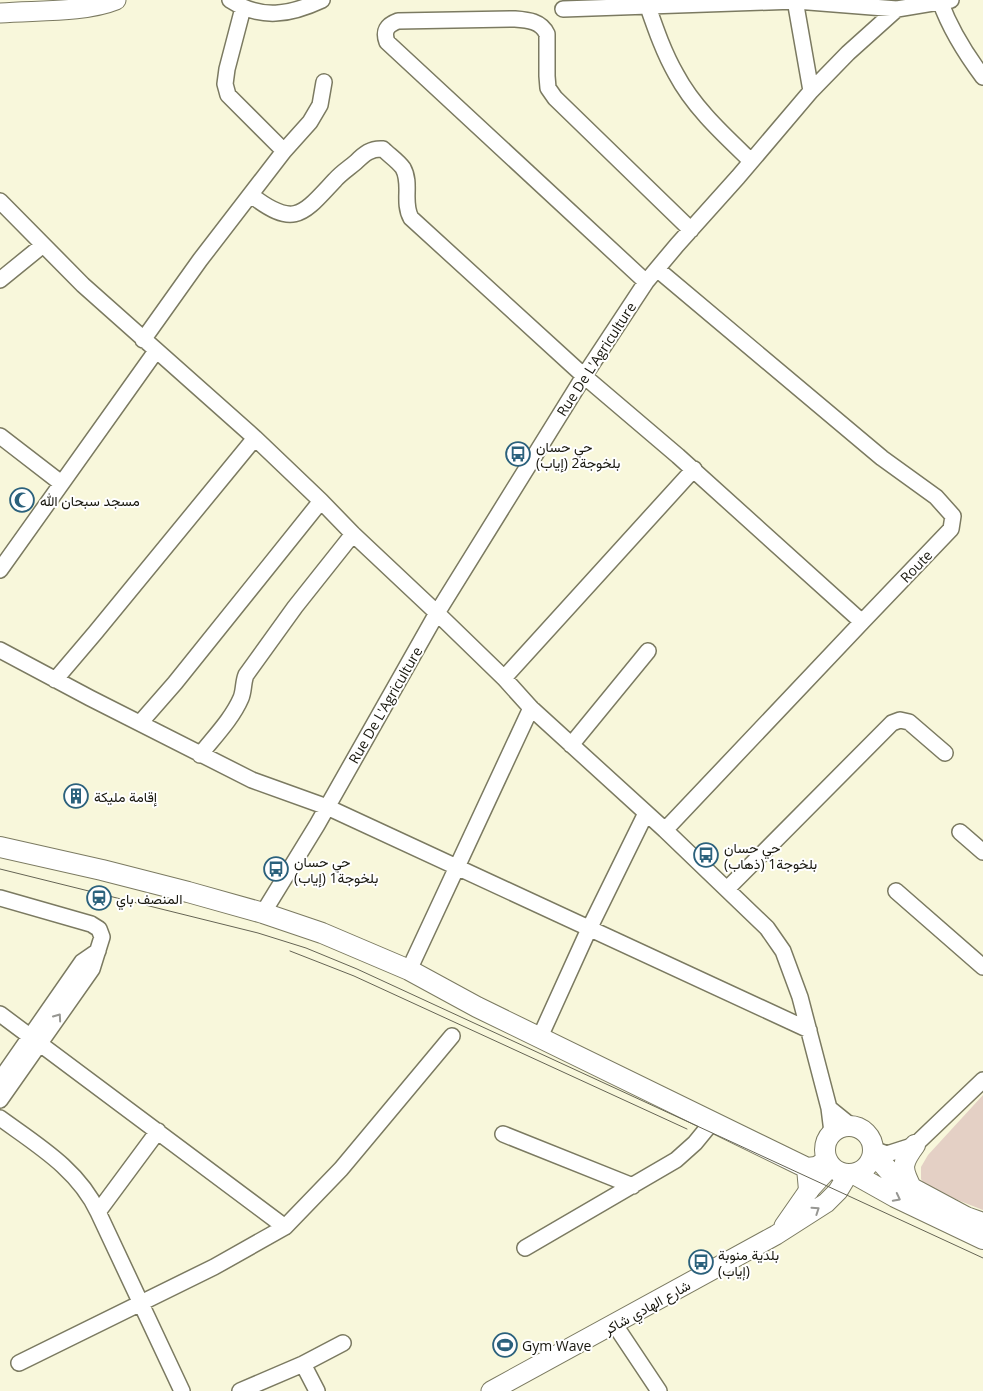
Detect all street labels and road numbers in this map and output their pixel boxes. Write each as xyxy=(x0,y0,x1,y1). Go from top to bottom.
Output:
street label: Rue De L'Agriculture xyxy=(552,298,640,420)
street label: Route xyxy=(896,545,936,586)
street label: Rue De L'Agriculture xyxy=(344,643,426,767)
street label: شارع الهادي شاكر xyxy=(599,1275,695,1342)

